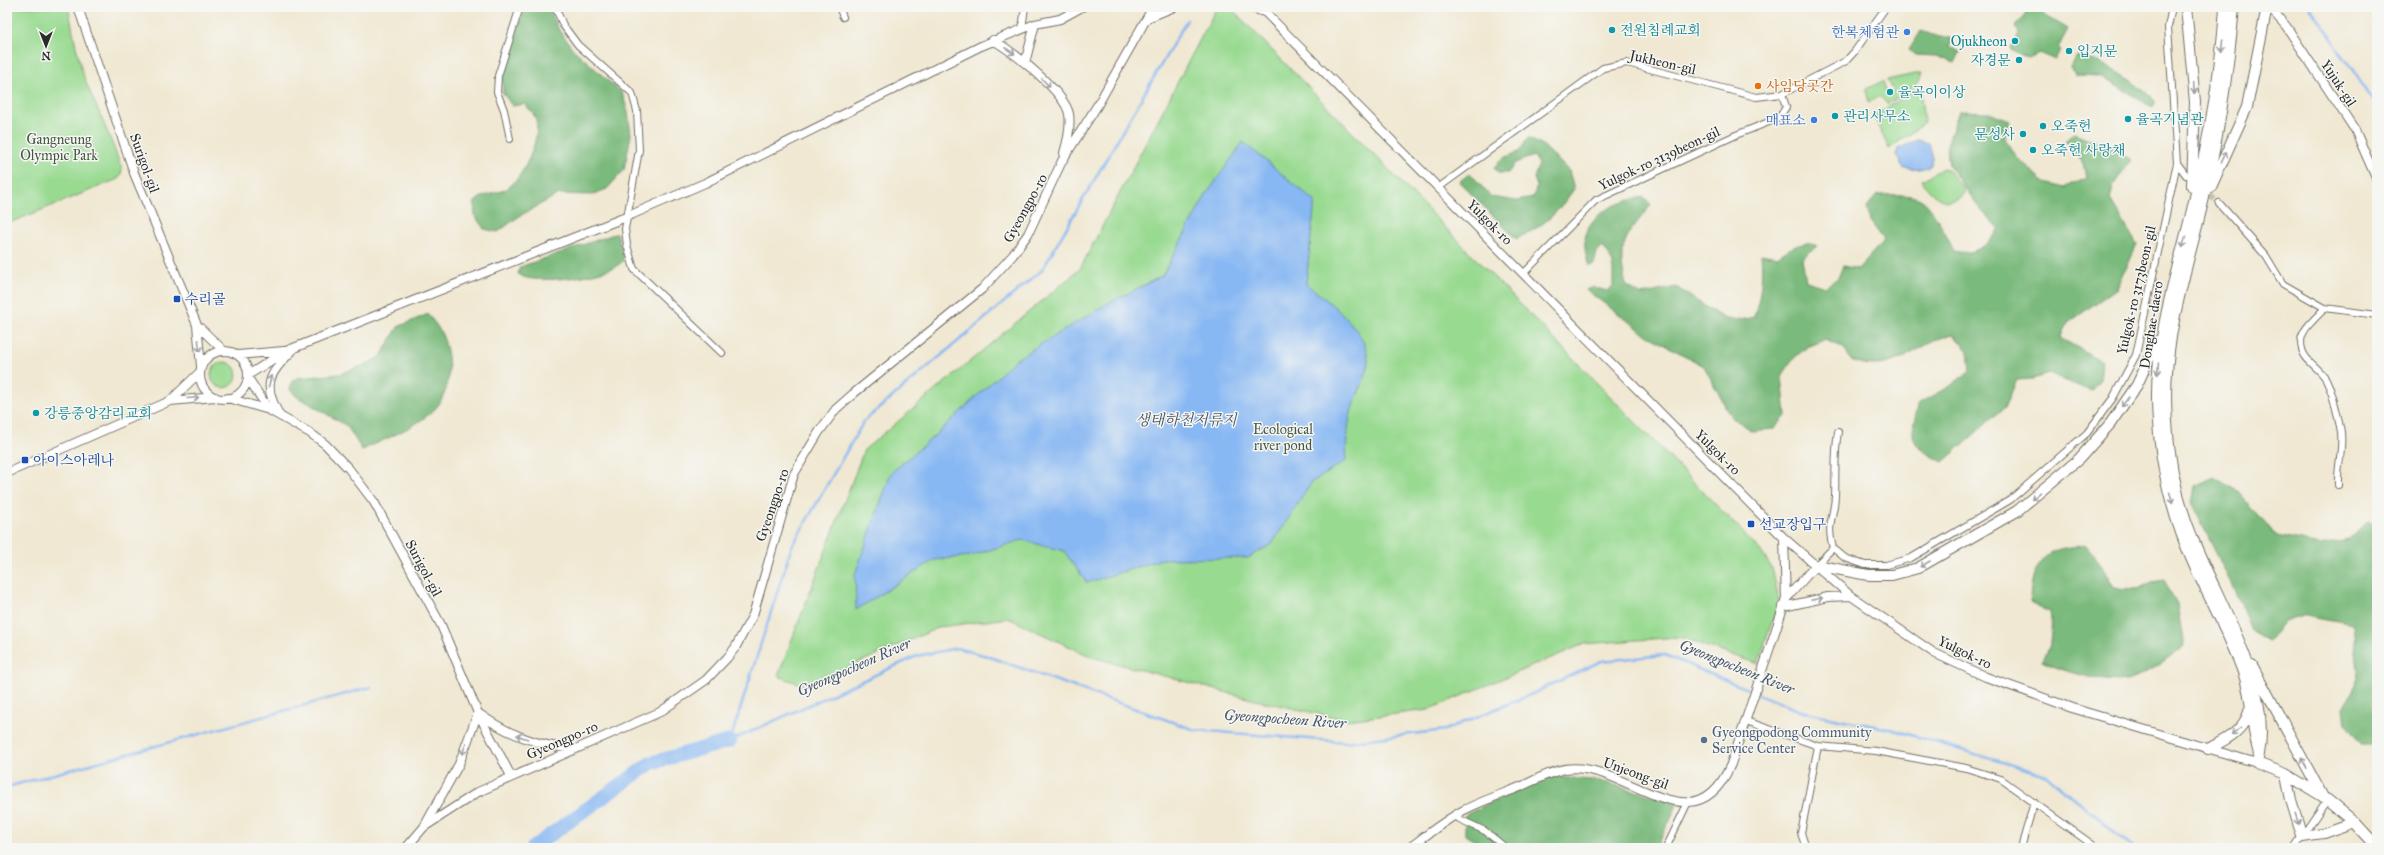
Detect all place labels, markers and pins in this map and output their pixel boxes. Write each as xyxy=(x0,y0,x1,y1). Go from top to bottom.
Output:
place label: 전원침례교회 xyxy=(1620,22,1701,39)
place label: 한복체험관 xyxy=(1831,24,1899,41)
marker: 전원침례교회 xyxy=(1607,25,1617,35)
marker: 한복체험관 xyxy=(1902,27,1912,37)
place label: Ojukheon xyxy=(1951,33,2007,50)
marker: Ojukheon xyxy=(2010,36,2020,46)
place label: 입지문 xyxy=(2077,43,2118,60)
marker: 입지문 xyxy=(2064,46,2074,56)
place label: 자경문 xyxy=(1970,52,2011,69)
marker: 자경문 xyxy=(2014,55,2024,65)
place label: 사임당곳간 xyxy=(1766,78,1834,95)
marker: 사임당곳간 xyxy=(1753,81,1763,91)
place label: 율곡이이상 xyxy=(1898,84,1966,101)
marker: 율곡이이상 xyxy=(1885,87,1895,97)
place label: 관리사무소 xyxy=(1843,108,1911,125)
marker: 관리사무소 xyxy=(1830,111,1840,121)
place label: 율곡기념관 xyxy=(2136,111,2204,128)
place label: 매표소 xyxy=(1765,112,1806,129)
marker: 율곡기념관 xyxy=(2123,114,2133,124)
marker: 매표소 xyxy=(1809,115,1819,125)
place label: 오죽헌 xyxy=(2051,118,2092,135)
marker: 오죽헌 xyxy=(2038,121,2048,131)
place label: 문성사 xyxy=(1974,126,2015,143)
marker: 문성사 xyxy=(2018,129,2028,139)
place label: 오죽헌 사랑채 xyxy=(2041,142,2125,159)
marker: 오죽헌 사랑채 xyxy=(2028,145,2038,155)
place label: 수리골 xyxy=(185,291,226,308)
marker: 수리골 xyxy=(172,294,182,304)
place label: 강릉중앙감리교회 xyxy=(44,405,152,422)
marker: 강릉중앙감리교회 xyxy=(31,408,41,418)
place label: 아이스아레나 xyxy=(33,452,115,469)
marker: 아이스아레나 xyxy=(20,455,30,465)
place label: 선교장입구 xyxy=(1759,516,1827,533)
marker: 선교장입구 xyxy=(1746,519,1756,529)
place label: Gyeongpodong Community Service Center xyxy=(1712,724,1872,757)
marker: Gyeongpodong Community Service Center xyxy=(1699,735,1709,745)

